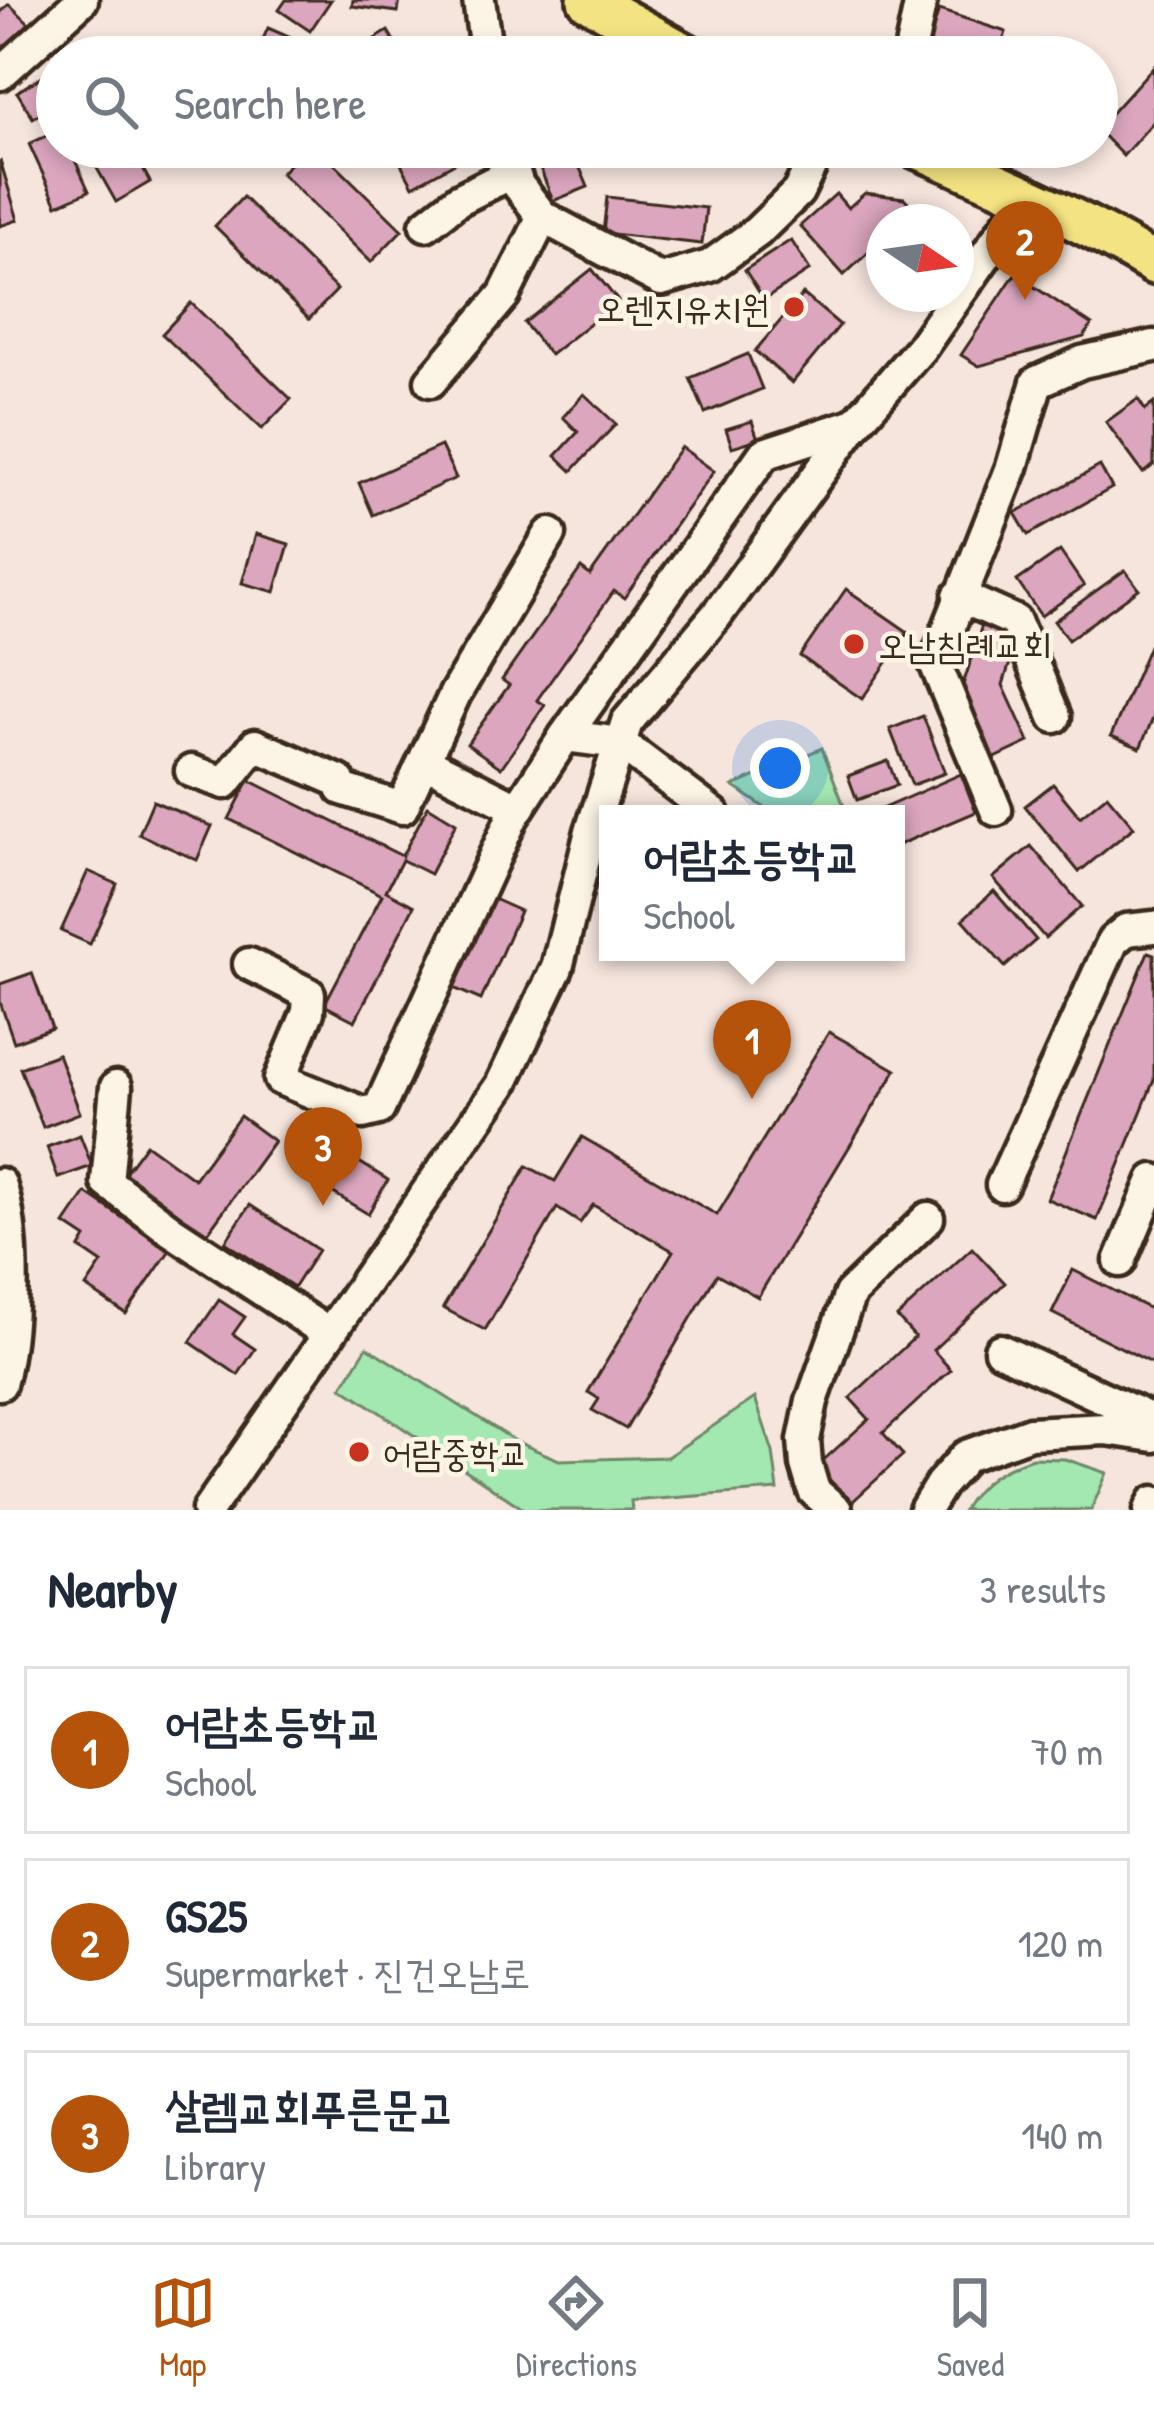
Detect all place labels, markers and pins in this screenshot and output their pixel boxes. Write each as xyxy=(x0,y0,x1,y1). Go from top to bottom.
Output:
pin: 2 xyxy=(986,201,1064,300)
place label: 오렌지유치원 xyxy=(596,283,770,332)
marker: 오렌지유치원 xyxy=(781,294,807,320)
place label: 오남침례교회 xyxy=(878,620,1052,669)
marker: 오남침례교회 xyxy=(841,631,867,657)
pin: 1 xyxy=(713,1000,791,1099)
pin: 3 xyxy=(284,1107,362,1206)
place label: 어람중학교 xyxy=(383,1428,528,1477)
marker: 어람중학교 xyxy=(346,1439,372,1465)

